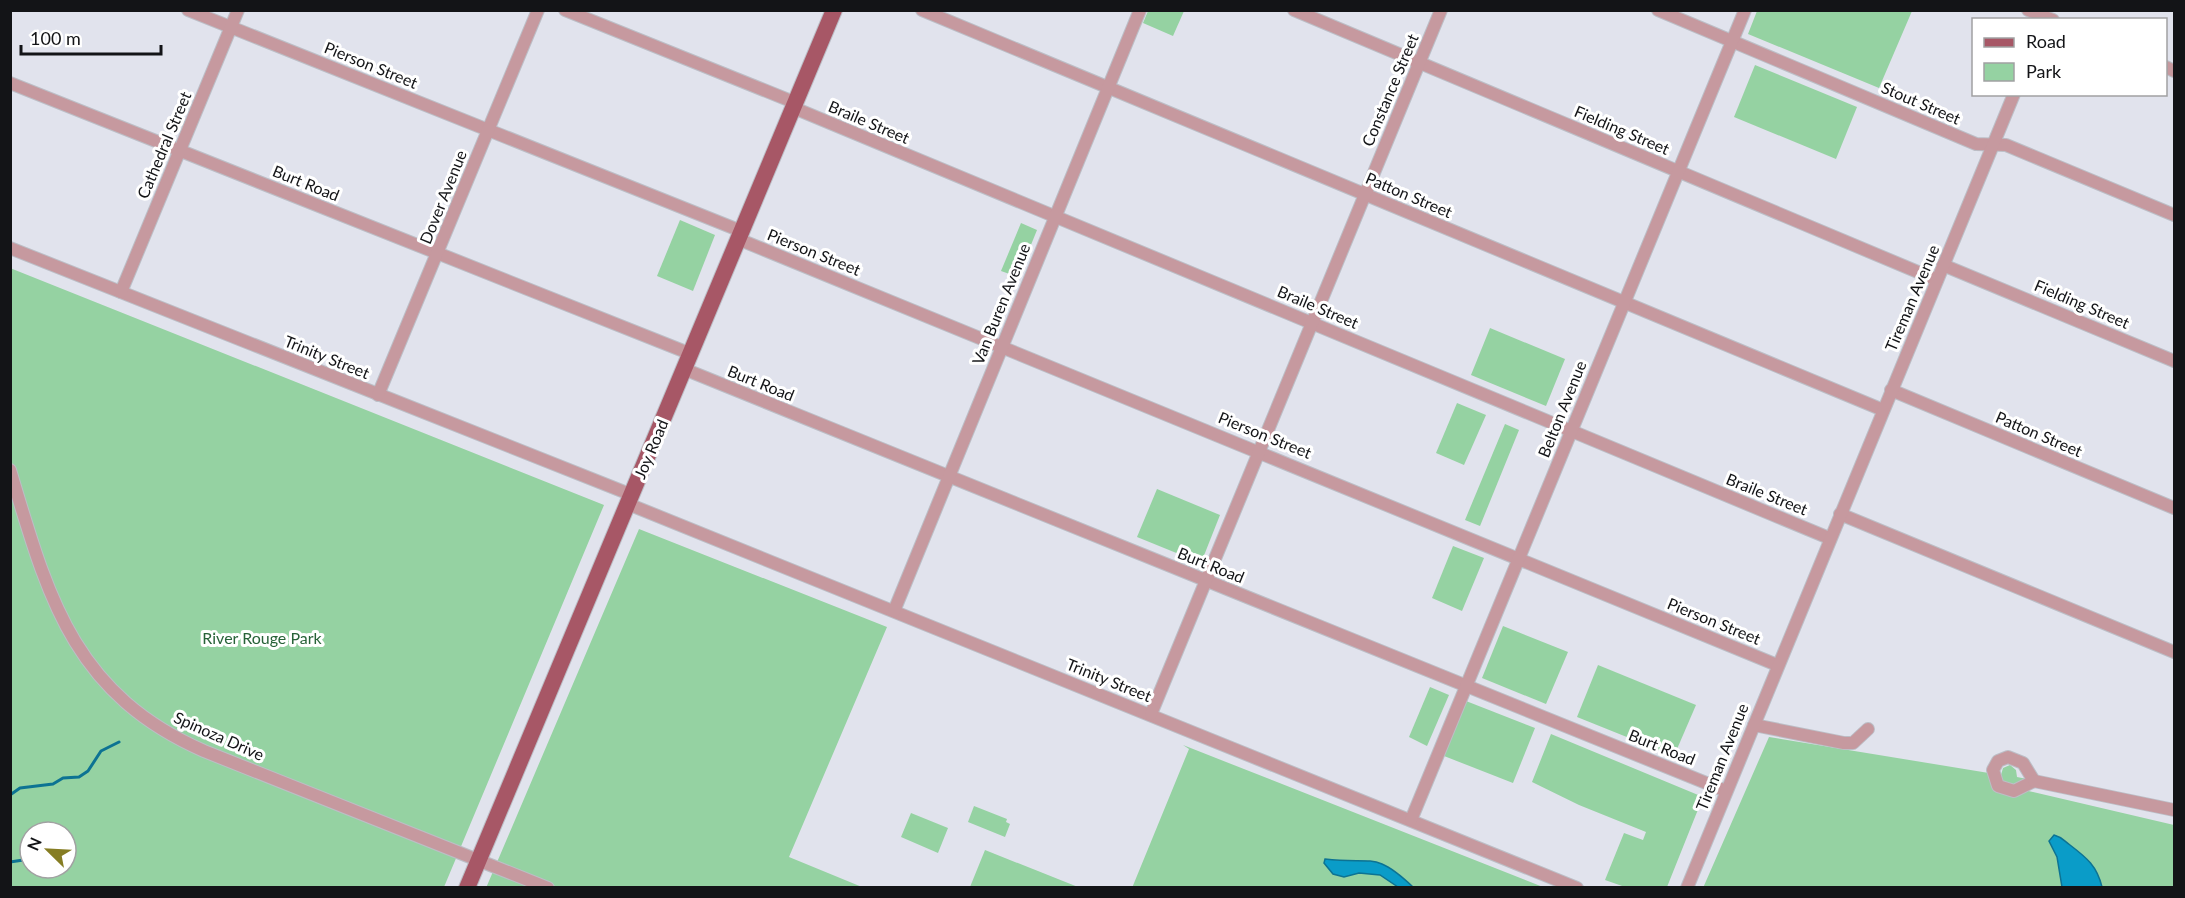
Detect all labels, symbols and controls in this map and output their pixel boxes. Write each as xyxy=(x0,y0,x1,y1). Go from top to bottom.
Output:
scale bar xyxy=(21,18,160,56)
legend xyxy=(1972,18,2167,96)
text: 100 m xyxy=(30,27,81,49)
text: Road xyxy=(2026,30,2066,52)
street label: Constance Street xyxy=(1357,31,1422,149)
street label: Pierson Street xyxy=(322,37,421,92)
text: Park xyxy=(2026,60,2062,82)
street label: Stout Street xyxy=(1879,77,1964,128)
street label: Cathedral Street xyxy=(132,88,195,201)
street label: Braile Street xyxy=(826,96,913,147)
street label: Fielding Street xyxy=(1572,101,1673,158)
street label: Dover Avenue xyxy=(415,147,470,246)
street label: Burt Road xyxy=(270,161,342,205)
street label: Patton Street xyxy=(1363,168,1456,221)
street label: Pierson Street xyxy=(765,224,864,279)
street label: Van Buren Avenue xyxy=(968,240,1034,367)
street label: Tireman Avenue xyxy=(1881,242,1943,354)
street label: Fielding Street xyxy=(2032,275,2133,332)
street label: Braile Street xyxy=(1275,281,1362,332)
street label: Trinity Street xyxy=(282,331,373,382)
street label: Belton Avenue xyxy=(1533,358,1590,460)
street label: Burt Road xyxy=(725,361,797,405)
street label: Pierson Street xyxy=(1216,407,1315,462)
street label: Patton Street xyxy=(1993,407,2086,460)
street label: Joy Road xyxy=(630,416,672,481)
street label: Braile Street xyxy=(1724,469,1811,519)
street label: Burt Road xyxy=(1175,543,1247,587)
street label: Pierson Street xyxy=(1665,593,1764,648)
park label: River Rouge Park xyxy=(202,628,323,647)
street label: Trinity Street xyxy=(1064,654,1155,705)
street label: Tireman Avenue xyxy=(1691,701,1752,813)
street label: Spinoza Drive xyxy=(171,707,267,764)
street label: Burt Road xyxy=(1626,725,1698,769)
north arrow xyxy=(18,820,78,880)
text: N xyxy=(23,834,45,853)

